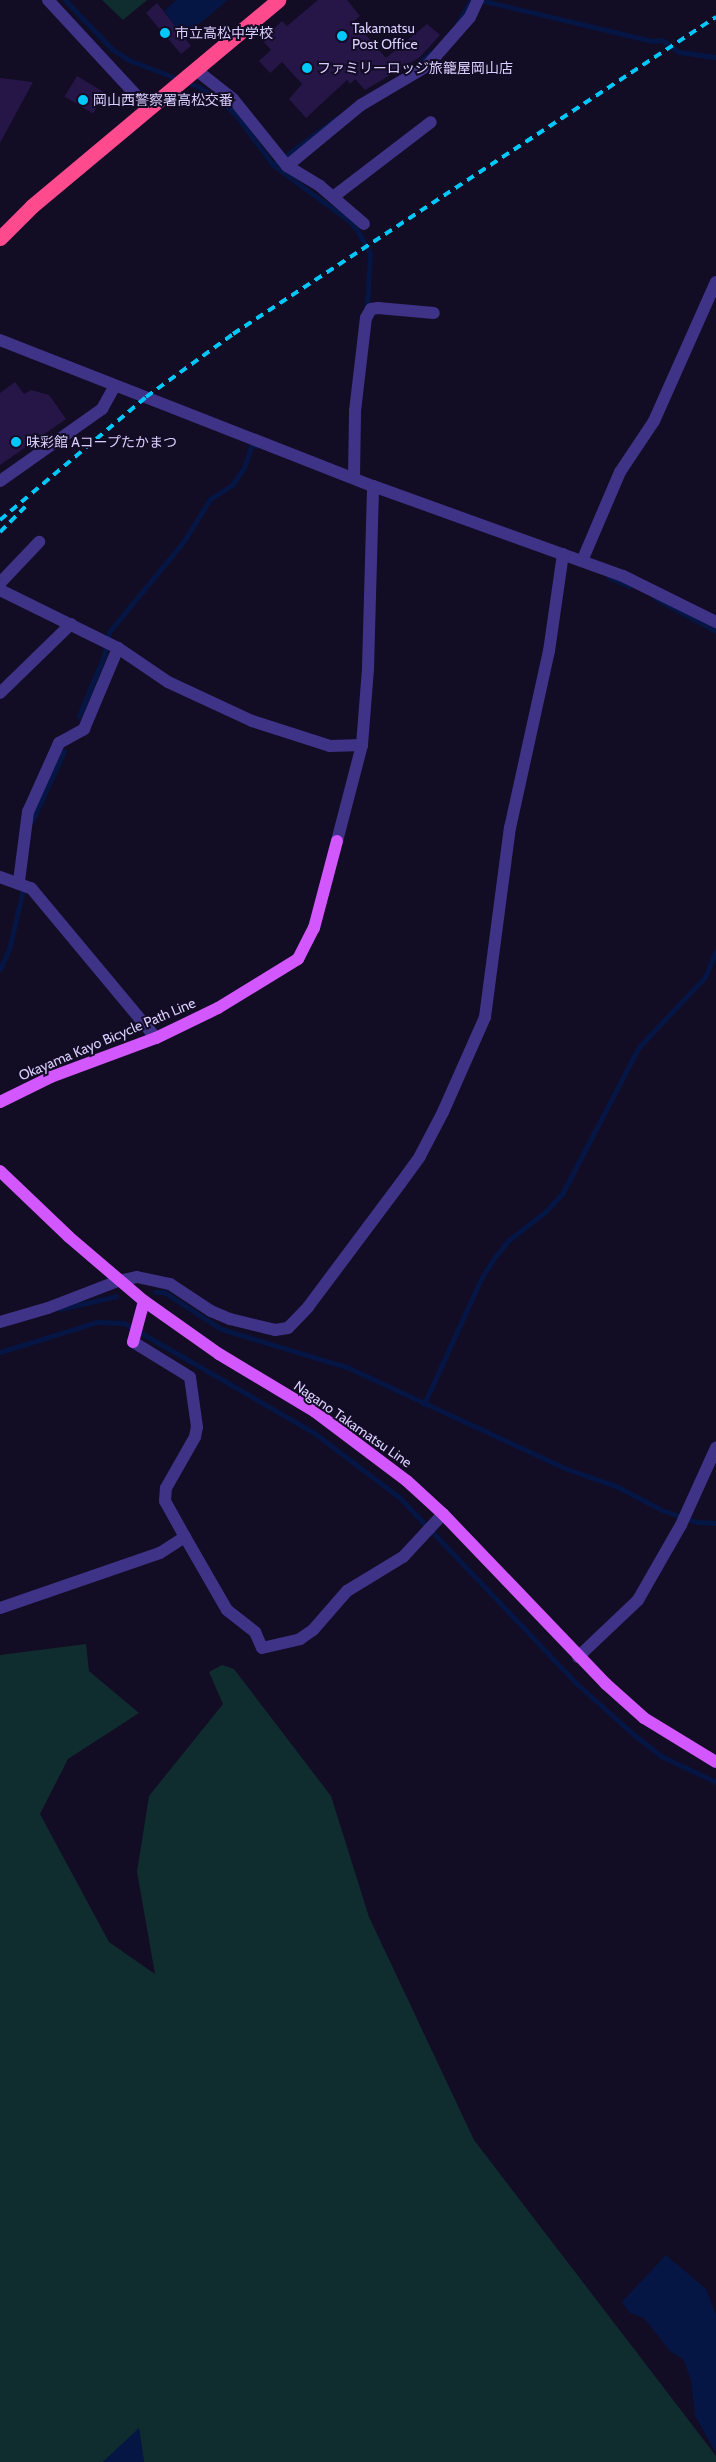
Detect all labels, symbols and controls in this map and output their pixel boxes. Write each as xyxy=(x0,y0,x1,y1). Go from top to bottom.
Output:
place label: Takamatsu Post Office xyxy=(352,20,418,52)
place label: 市立高松中学校 xyxy=(175,25,273,41)
marker: 市立高松中学校 xyxy=(159,27,171,39)
marker: Takamatsu Post Office xyxy=(336,30,348,42)
place label: ファミリーロッジ旅籠屋岡山店 xyxy=(317,60,513,76)
marker: ファミリーロッジ旅籠屋岡山店 xyxy=(301,62,313,74)
place label: 岡山西警察署高松交番 xyxy=(93,92,233,108)
marker: 岡山西警察署高松交番 xyxy=(77,94,89,106)
place label: 味彩館 Aコープたかまつ xyxy=(26,434,178,450)
marker: 味彩館 Aコープたかまつ xyxy=(10,436,22,448)
street label: Okayama Kayo Bicycle Path Line xyxy=(16,994,198,1084)
street label: Nagano Takamatsu Line xyxy=(291,1377,415,1471)

